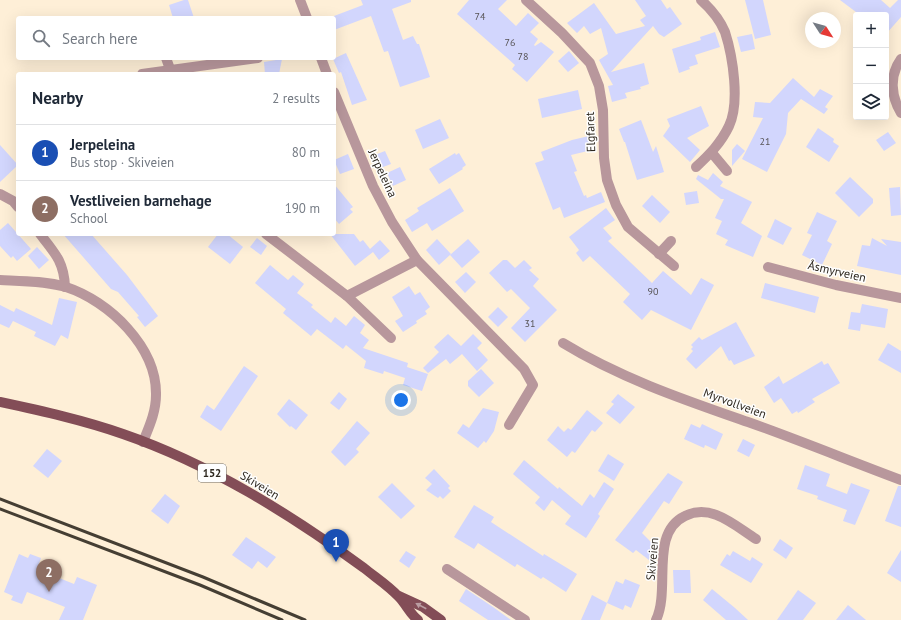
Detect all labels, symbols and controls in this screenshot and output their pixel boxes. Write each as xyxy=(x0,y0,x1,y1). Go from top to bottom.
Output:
house number: 74 xyxy=(475,10,486,23)
north arrow xyxy=(805,12,841,48)
map controls xyxy=(853,12,889,120)
button: + xyxy=(853,12,889,48)
search box xyxy=(16,16,336,60)
icon: search xyxy=(30,27,52,49)
text: Search here xyxy=(62,29,138,48)
house number: 76 xyxy=(505,36,515,49)
button: − xyxy=(853,48,889,84)
house number: 78 xyxy=(518,50,528,63)
button: layers xyxy=(853,84,889,120)
text: Nearby xyxy=(32,87,83,109)
text: 2 results xyxy=(272,90,320,107)
street label: Elgfaret xyxy=(582,112,598,152)
text: Jerpeleina xyxy=(70,135,135,154)
house number: 21 xyxy=(760,135,770,148)
text: 1 xyxy=(41,144,49,161)
text: 80 m xyxy=(292,144,320,161)
street label: Jerpeleina xyxy=(365,146,401,200)
text: Bus stop · Skiveien xyxy=(70,154,174,171)
text: Vestliveien barnehage xyxy=(70,191,212,210)
text: 2 xyxy=(41,200,49,217)
text: 190 m xyxy=(285,200,320,217)
text: School xyxy=(70,210,108,227)
street label: Åsmyrveien xyxy=(807,257,867,285)
house number: 90 xyxy=(648,285,659,298)
house number: 31 xyxy=(525,317,535,330)
street label: Myrvollveien xyxy=(701,385,769,421)
your location xyxy=(391,390,411,410)
road number: 152 xyxy=(198,464,226,482)
street label: Skiveien xyxy=(238,468,282,502)
pin: 1 xyxy=(323,529,349,562)
street label: Skiveien xyxy=(643,537,661,581)
pin: 2 xyxy=(36,559,62,592)
one-way arrow xyxy=(415,603,427,610)

